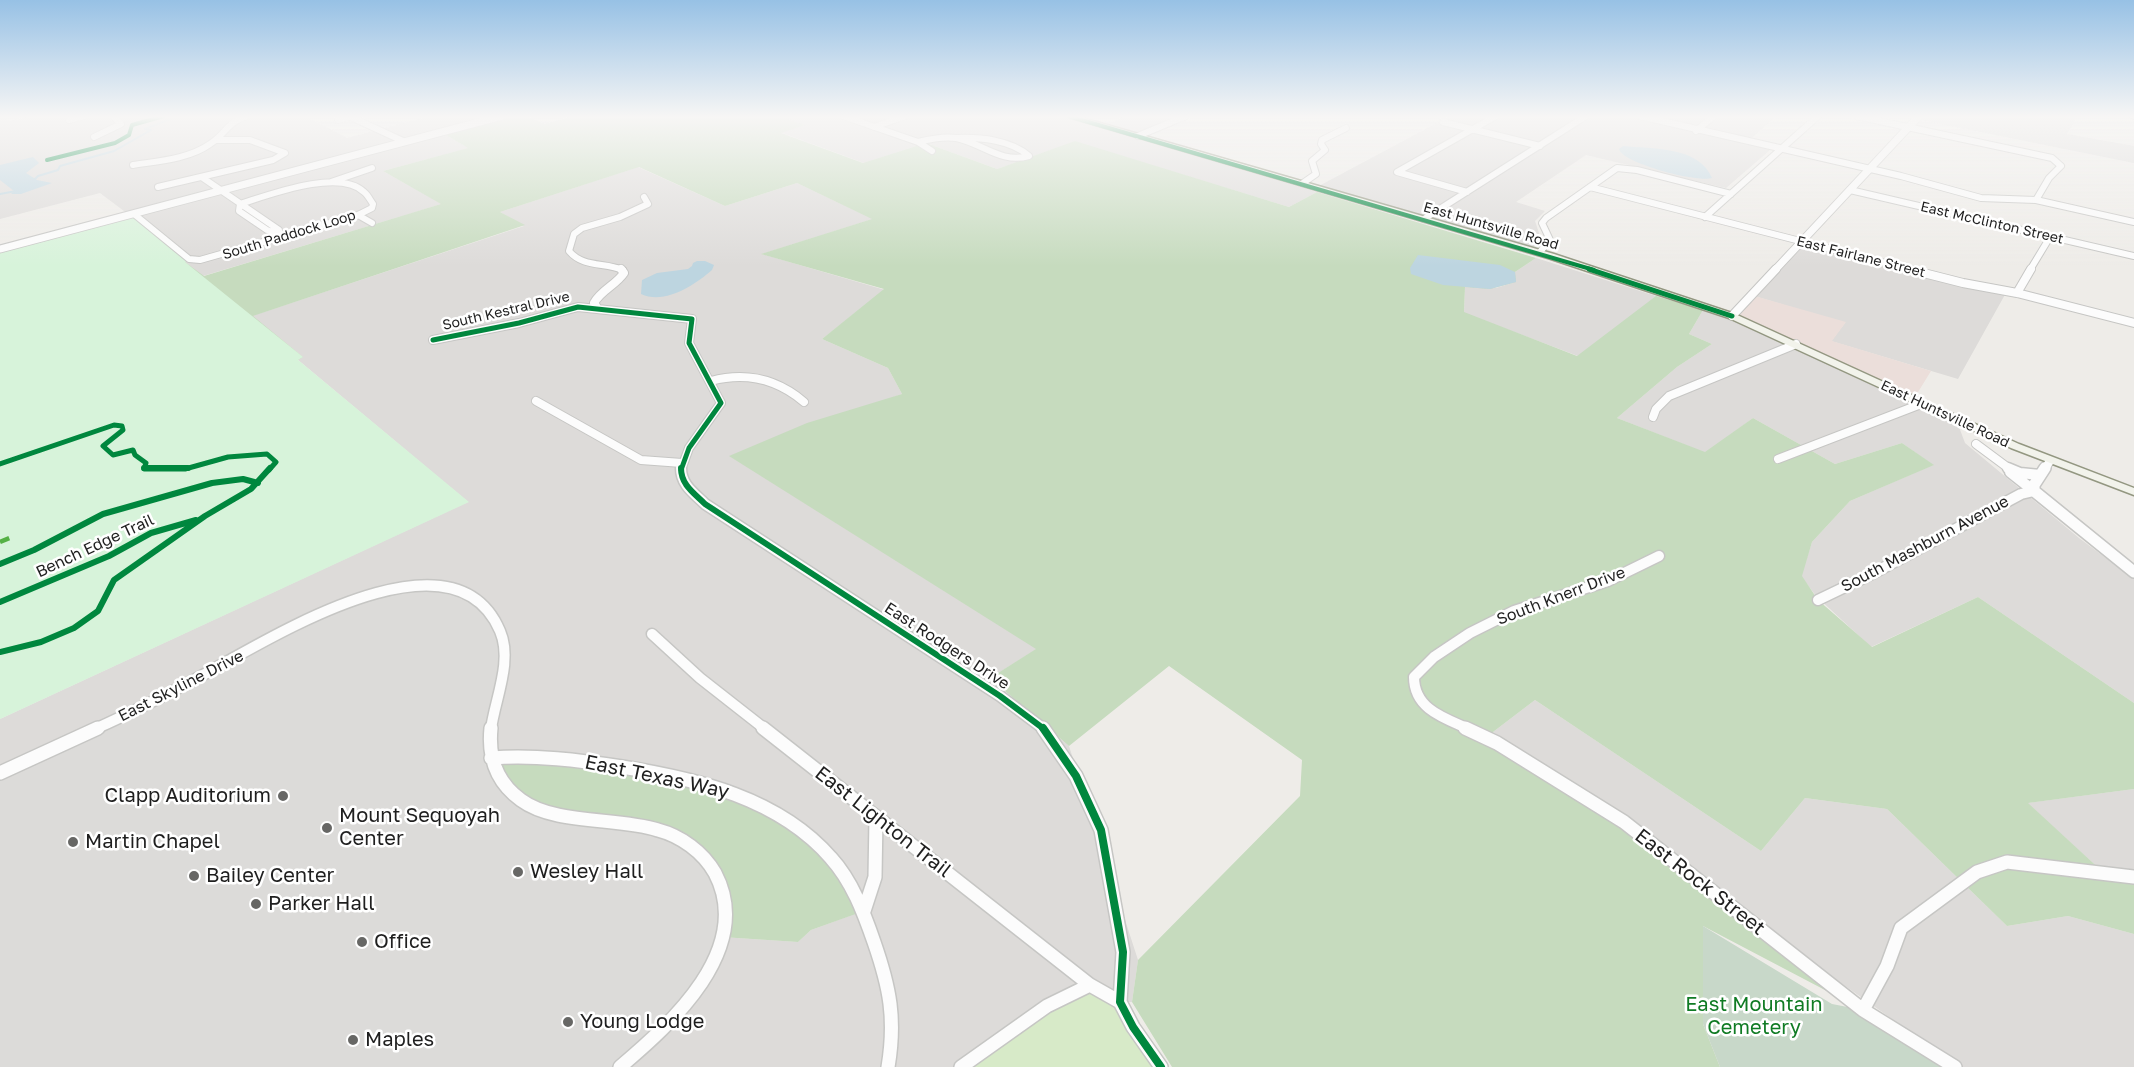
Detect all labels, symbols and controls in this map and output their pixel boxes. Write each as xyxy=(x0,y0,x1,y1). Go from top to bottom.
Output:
street label: East McClinton Street xyxy=(1919,198,2065,248)
street label: East Huntsville Road xyxy=(1422,199,1560,253)
street label: South Paddock Loop xyxy=(220,207,358,263)
street label: East Fairlane Street xyxy=(1795,233,1927,281)
street label: South Kestral Drive xyxy=(441,288,571,334)
street label: East Huntsville Road xyxy=(1878,377,2012,451)
street label: South Mashburn Avenue xyxy=(1838,492,2012,596)
street label: Bench Edge Trail xyxy=(33,510,157,582)
street label: South Knerr Drive xyxy=(1494,563,1628,629)
street label: East Rodgers Drive xyxy=(881,598,1013,694)
street label: East Skyline Drive xyxy=(115,646,247,726)
street label: East Texas Way xyxy=(583,750,731,804)
street label: East Lighton Trail xyxy=(810,761,956,883)
place label: Clapp Auditorium xyxy=(104,784,271,808)
marker: Clapp Auditorium xyxy=(276,789,290,803)
place label: Mount Sequoyah Center xyxy=(339,804,500,851)
marker: Mount Sequoyah Center xyxy=(320,821,334,835)
street label: East Rock Street xyxy=(1630,824,1770,940)
place label: Martin Chapel xyxy=(85,830,220,854)
marker: Martin Chapel xyxy=(66,835,80,849)
place label: Wesley Hall xyxy=(530,860,643,884)
place label: Bailey Center xyxy=(206,864,334,888)
marker: Wesley Hall xyxy=(511,865,525,879)
marker: Bailey Center xyxy=(187,869,201,883)
place label: Parker Hall xyxy=(268,892,375,916)
marker: Parker Hall xyxy=(249,897,263,911)
place label: Office xyxy=(374,930,431,954)
marker: Office xyxy=(355,935,369,949)
park label: East Mountain Cemetery xyxy=(1685,993,1823,1040)
place label: Young Lodge xyxy=(580,1010,704,1034)
marker: Young Lodge xyxy=(561,1015,575,1029)
place label: Maples xyxy=(365,1028,434,1052)
marker: Maples xyxy=(346,1033,360,1047)

